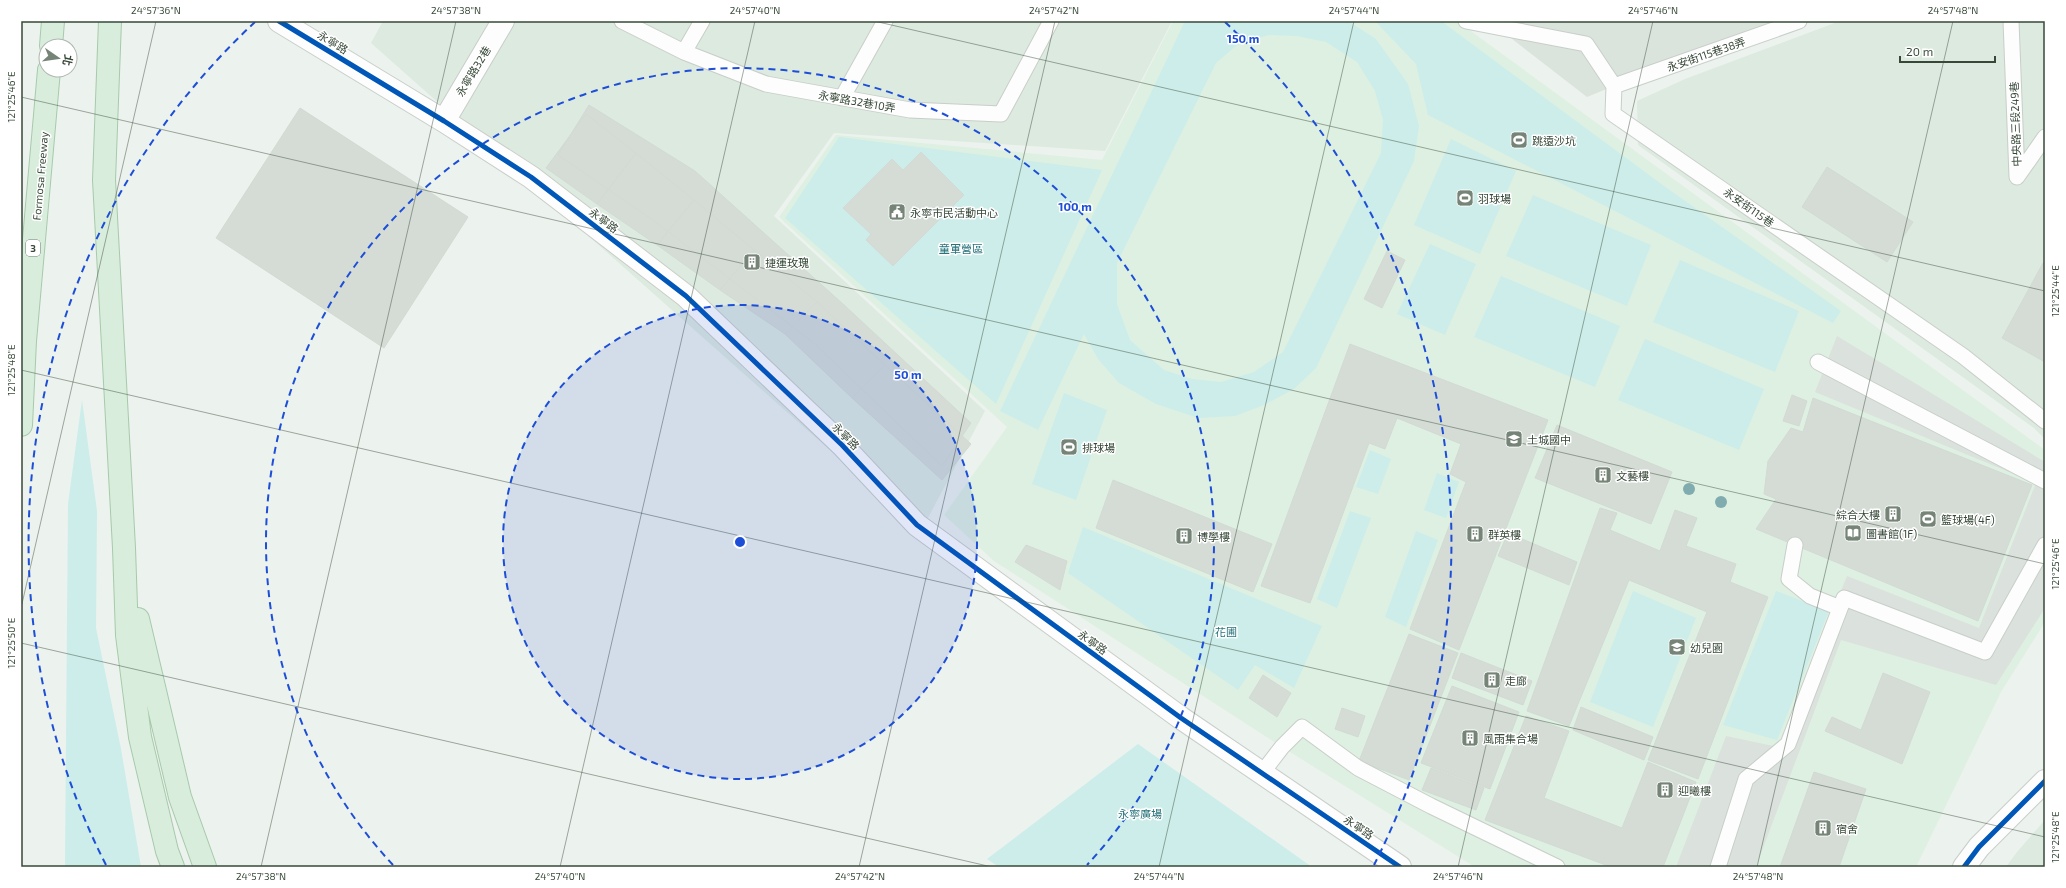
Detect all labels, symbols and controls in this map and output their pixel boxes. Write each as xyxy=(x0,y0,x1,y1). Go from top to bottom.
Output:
text: 24°57'36"N xyxy=(131,4,181,16)
text: 24°57'38"N xyxy=(431,4,481,16)
text: 24°57'40"N xyxy=(730,4,780,16)
text: 24°57'42"N xyxy=(1029,4,1079,16)
text: 24°57'44"N xyxy=(1329,4,1379,16)
text: 24°57'46"N xyxy=(1628,4,1678,16)
text: 24°57'48"N xyxy=(1928,4,1978,16)
street label: 永寧路 xyxy=(316,28,350,56)
text: 150 m xyxy=(1227,31,1259,45)
street label: 永安街115巷38弄 xyxy=(1665,34,1747,74)
north arrow xyxy=(38,38,78,78)
scale bar xyxy=(1900,38,1995,64)
street label: 永寧路32巷 xyxy=(453,44,493,98)
text: 20 m xyxy=(1906,44,1933,58)
text: 北 xyxy=(61,54,76,67)
text: 121°25'46"E xyxy=(5,71,17,123)
street label: 中央路三段249巷 xyxy=(2007,81,2023,167)
street label: 永寧路32巷10弄 xyxy=(817,88,897,114)
sports icon: 跳遠沙坑 xyxy=(1509,130,1529,150)
street label: Formosa Freeway xyxy=(30,131,50,221)
place label: 跳遠沙坑 xyxy=(1532,134,1576,147)
street label: 永安街115巷 xyxy=(1721,185,1777,229)
sports icon: 羽球場 xyxy=(1455,188,1475,208)
place label: 羽球場 xyxy=(1478,192,1511,205)
text: 100 m xyxy=(1058,199,1092,213)
public building icon: 永寧市民活動中心 xyxy=(887,202,907,222)
street label: 永寧路 xyxy=(587,205,621,235)
place label: 永寧市民活動中心 xyxy=(910,206,998,219)
road number: 3 xyxy=(26,240,40,256)
park label: 童軍營區 xyxy=(939,242,983,255)
building icon: 捷運玫瑰 xyxy=(742,252,762,272)
place label: 捷運玫瑰 xyxy=(765,256,809,269)
text: 121°25'44"E xyxy=(2049,265,2061,317)
text: 121°25'48"E xyxy=(5,344,17,396)
text: 50 m xyxy=(894,367,922,381)
street label: 永寧路 xyxy=(830,420,862,452)
school or university icon: 土城國中 xyxy=(1504,429,1524,449)
place label: 土城國中 xyxy=(1527,433,1571,446)
sports icon: 排球場 xyxy=(1059,437,1079,457)
place label: 排球場 xyxy=(1082,441,1115,454)
building icon: 文藝樓 xyxy=(1593,465,1613,485)
place label: 文藝樓 xyxy=(1616,469,1649,482)
building icon: 綜合大樓 xyxy=(1883,504,1903,524)
place label: 綜合大樓 xyxy=(1836,508,1880,521)
sports icon: 籃球場(4F) xyxy=(1918,509,1938,529)
place label: 籃球場(4F) xyxy=(1941,513,1995,526)
library icon: 圖書館(1F) xyxy=(1843,523,1863,543)
building icon: 群英樓 xyxy=(1465,524,1485,544)
building icon: 博學樓 xyxy=(1174,526,1194,546)
place label: 圖書館(1F) xyxy=(1866,527,1917,540)
place label: 群英樓 xyxy=(1488,528,1521,541)
place label: 博學樓 xyxy=(1197,530,1230,543)
centre of rings xyxy=(733,535,747,549)
text: 121°25'46"E xyxy=(2049,538,2061,590)
text: 121°25'50"E xyxy=(5,617,17,668)
park label: 花圃 xyxy=(1215,625,1237,638)
street label: 永寧路 xyxy=(1076,627,1110,657)
school or university icon: 幼兒園 xyxy=(1667,637,1687,657)
place label: 幼兒園 xyxy=(1690,641,1723,654)
building icon: 走廊 xyxy=(1482,670,1502,690)
place label: 走廊 xyxy=(1505,674,1527,687)
building icon: 風雨集合場 xyxy=(1460,728,1480,748)
place label: 風雨集合場 xyxy=(1483,732,1538,745)
building icon: 迎曦樓 xyxy=(1655,780,1675,800)
place label: 迎曦樓 xyxy=(1678,784,1711,797)
park label: 永寧廣場 xyxy=(1118,807,1162,820)
text: 121°25'48"E xyxy=(2049,811,2061,863)
street label: 永寧路 xyxy=(1342,812,1376,842)
building icon: 宿舍 xyxy=(1813,818,1833,838)
place label: 宿舍 xyxy=(1836,822,1858,835)
text: 24°57'38"N xyxy=(236,870,286,882)
text: 24°57'40"N xyxy=(535,870,585,882)
text: 24°57'42"N xyxy=(835,870,885,882)
text: 24°57'44"N xyxy=(1134,870,1184,882)
text: 24°57'46"N xyxy=(1433,870,1483,882)
text: 24°57'48"N xyxy=(1733,870,1783,882)

